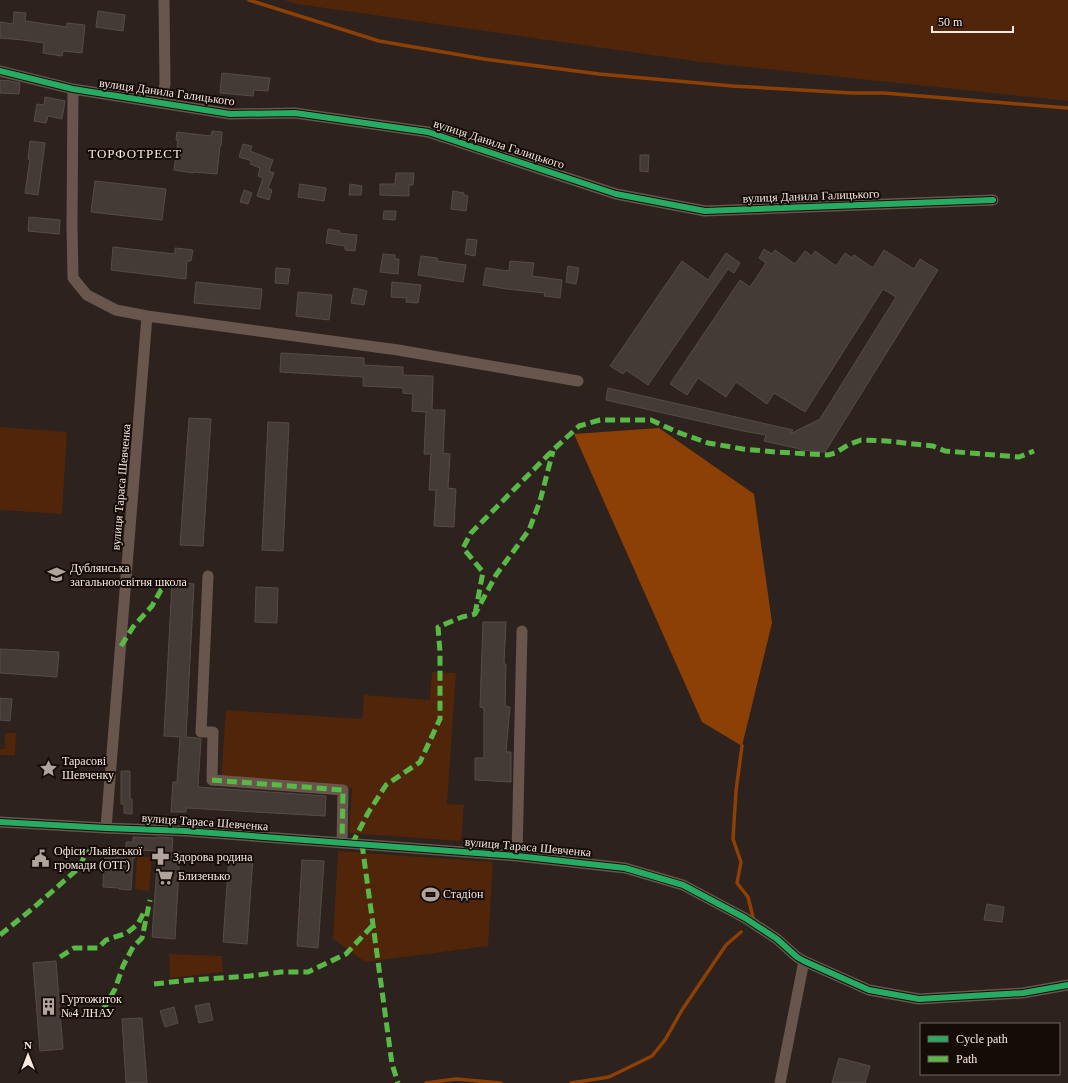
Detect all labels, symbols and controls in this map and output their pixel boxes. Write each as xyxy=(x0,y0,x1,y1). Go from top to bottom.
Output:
scale bar xyxy=(932,8,1013,34)
text: 50 m xyxy=(938,15,963,29)
street label: вулиця Данила Галицького xyxy=(98,76,236,108)
street label: вулиця Данила Галицького xyxy=(432,116,566,172)
district label: ТОРФОТРЕСТ xyxy=(88,146,182,161)
street label: вулиця Данила Галицького xyxy=(742,187,880,205)
street label: вулиця Тараса Шевченка xyxy=(108,422,134,551)
place label: Дублянська загальноосвітня школа xyxy=(70,561,187,589)
school or university icon: Дублянська загальноосвітня школа xyxy=(47,565,67,585)
place label: Тарасові Шевченку xyxy=(62,754,114,782)
place icon: Тарасові Шевченку xyxy=(39,758,59,778)
street label: вулиця Тараса Шевченка xyxy=(141,811,269,833)
street label: вулиця Тараса Шевченка xyxy=(464,834,593,860)
place label: Офіси Львівської громади (ОТГ) xyxy=(54,844,143,872)
pharmacy icon: Здорова родина xyxy=(150,847,170,867)
public building icon: Офіси Львівської громади (ОТГ) xyxy=(31,848,51,868)
place label: Здорова родина xyxy=(173,850,253,864)
supermarket icon: Близенько xyxy=(155,866,175,886)
place label: Близенько xyxy=(178,869,230,883)
sports icon: Стадіон xyxy=(420,884,440,904)
place label: Стадіон xyxy=(443,887,484,901)
place label: Гуртожиток №4 ЛНАУ xyxy=(61,992,122,1020)
building icon: Гуртожиток №4 ЛНАУ xyxy=(38,996,58,1016)
legend xyxy=(920,1023,1060,1075)
text: Cycle path xyxy=(956,1032,1008,1046)
north arrow xyxy=(8,1035,48,1075)
text: N xyxy=(24,1039,32,1051)
text: Path xyxy=(956,1052,977,1066)

